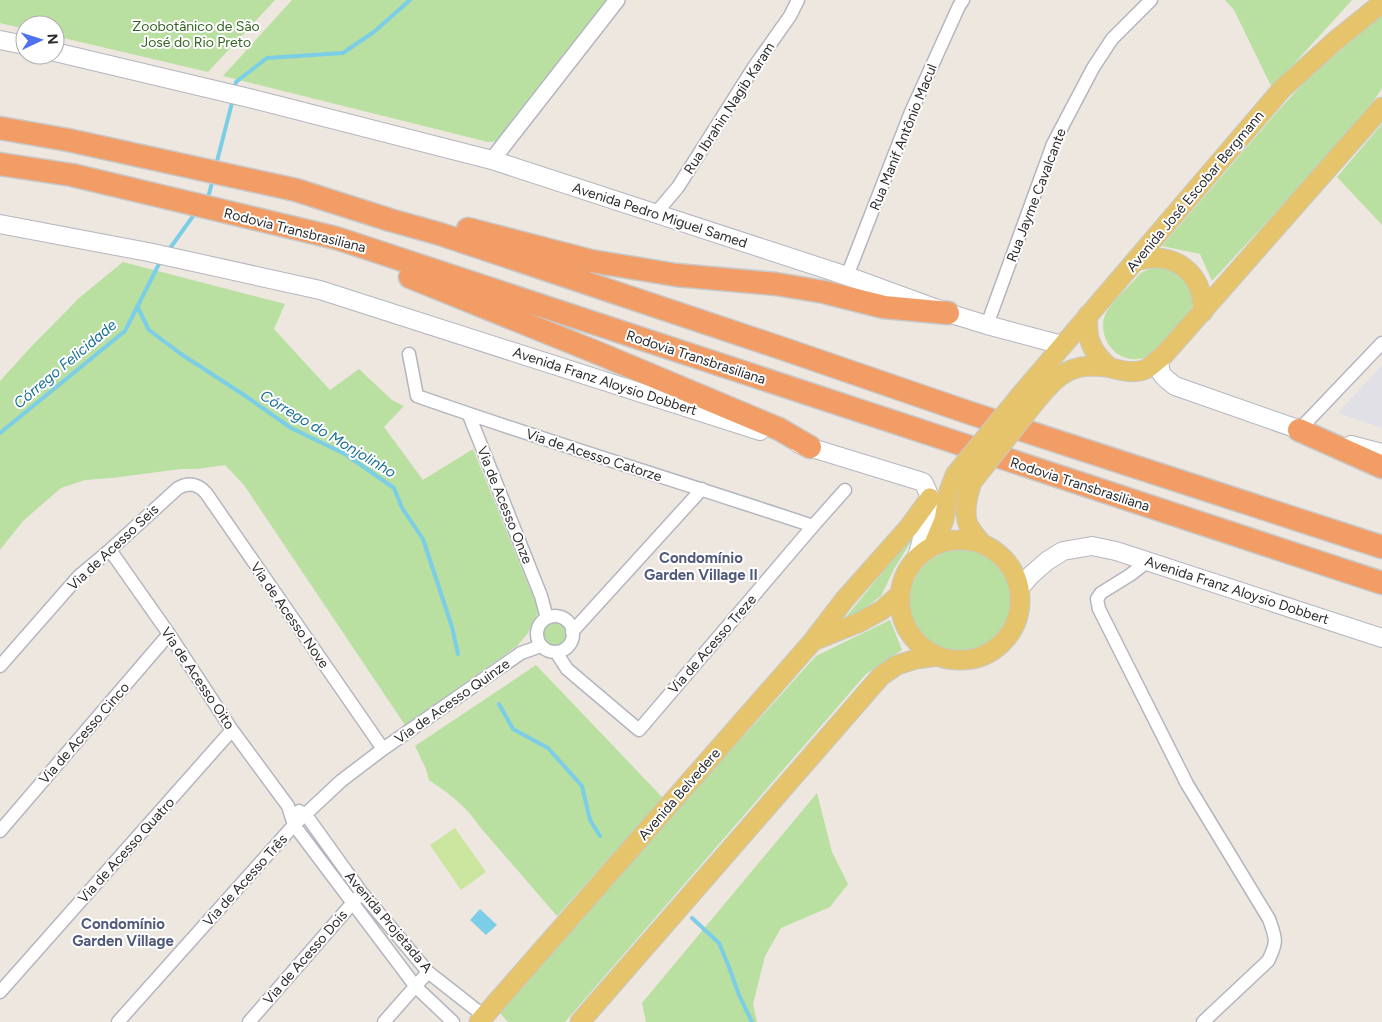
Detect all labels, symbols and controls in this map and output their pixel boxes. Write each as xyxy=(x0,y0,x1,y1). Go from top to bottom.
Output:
north arrow xyxy=(15,15,65,65)
park label: Zoobotânico de São José do Rio Preto xyxy=(132,18,260,51)
text: N xyxy=(44,33,61,45)
street label: Rua Ibrahin Nagib Karam xyxy=(680,39,778,177)
street label: Rua Manif Antônio Macul xyxy=(866,61,941,213)
street label: Avenida José Escobar Bergmann xyxy=(1123,107,1268,275)
street label: Rua Jayme Cavalcante xyxy=(1003,126,1070,264)
street label: Avenida Pedro Miguel Samed xyxy=(570,179,749,252)
street label: Rodovia Transbrasiliana xyxy=(222,205,368,256)
water label: Córrego Felicidade xyxy=(10,316,120,412)
street label: Rodovia Transbrasiliana xyxy=(624,327,768,388)
street label: Avenida Franz Aloysio Dobbert xyxy=(511,344,699,419)
water label: Córrego do Monjolinho xyxy=(257,386,399,482)
street label: Via de Acesso Catorze xyxy=(524,425,664,486)
street label: Via de Acesso Onze xyxy=(473,444,536,567)
street label: Rodovia Transbrasiliana xyxy=(1008,454,1152,515)
street label: Via de Acesso Seis xyxy=(64,501,162,594)
district label: Condomínio Garden Village II xyxy=(644,549,758,584)
street label: Avenida Franz Aloysio Dobbert xyxy=(1143,553,1331,628)
street label: Via de Acesso Nove xyxy=(247,559,333,672)
street label: Via de Acesso Treze xyxy=(665,591,760,697)
street label: Via de Acesso Oito xyxy=(157,624,238,733)
street label: Via de Acesso Quinze xyxy=(392,655,513,747)
street label: Via de Acesso Cinco xyxy=(36,679,133,788)
street label: Avenida Belvedere xyxy=(635,745,724,844)
street label: Via de Acesso Quatro xyxy=(75,794,178,907)
street label: Via de Acesso Três xyxy=(200,831,291,930)
street label: Avenida Projetada A xyxy=(341,868,436,977)
street label: Via de Acesso Dois xyxy=(260,907,351,1008)
district label: Condomínio Garden Village xyxy=(72,915,174,950)

